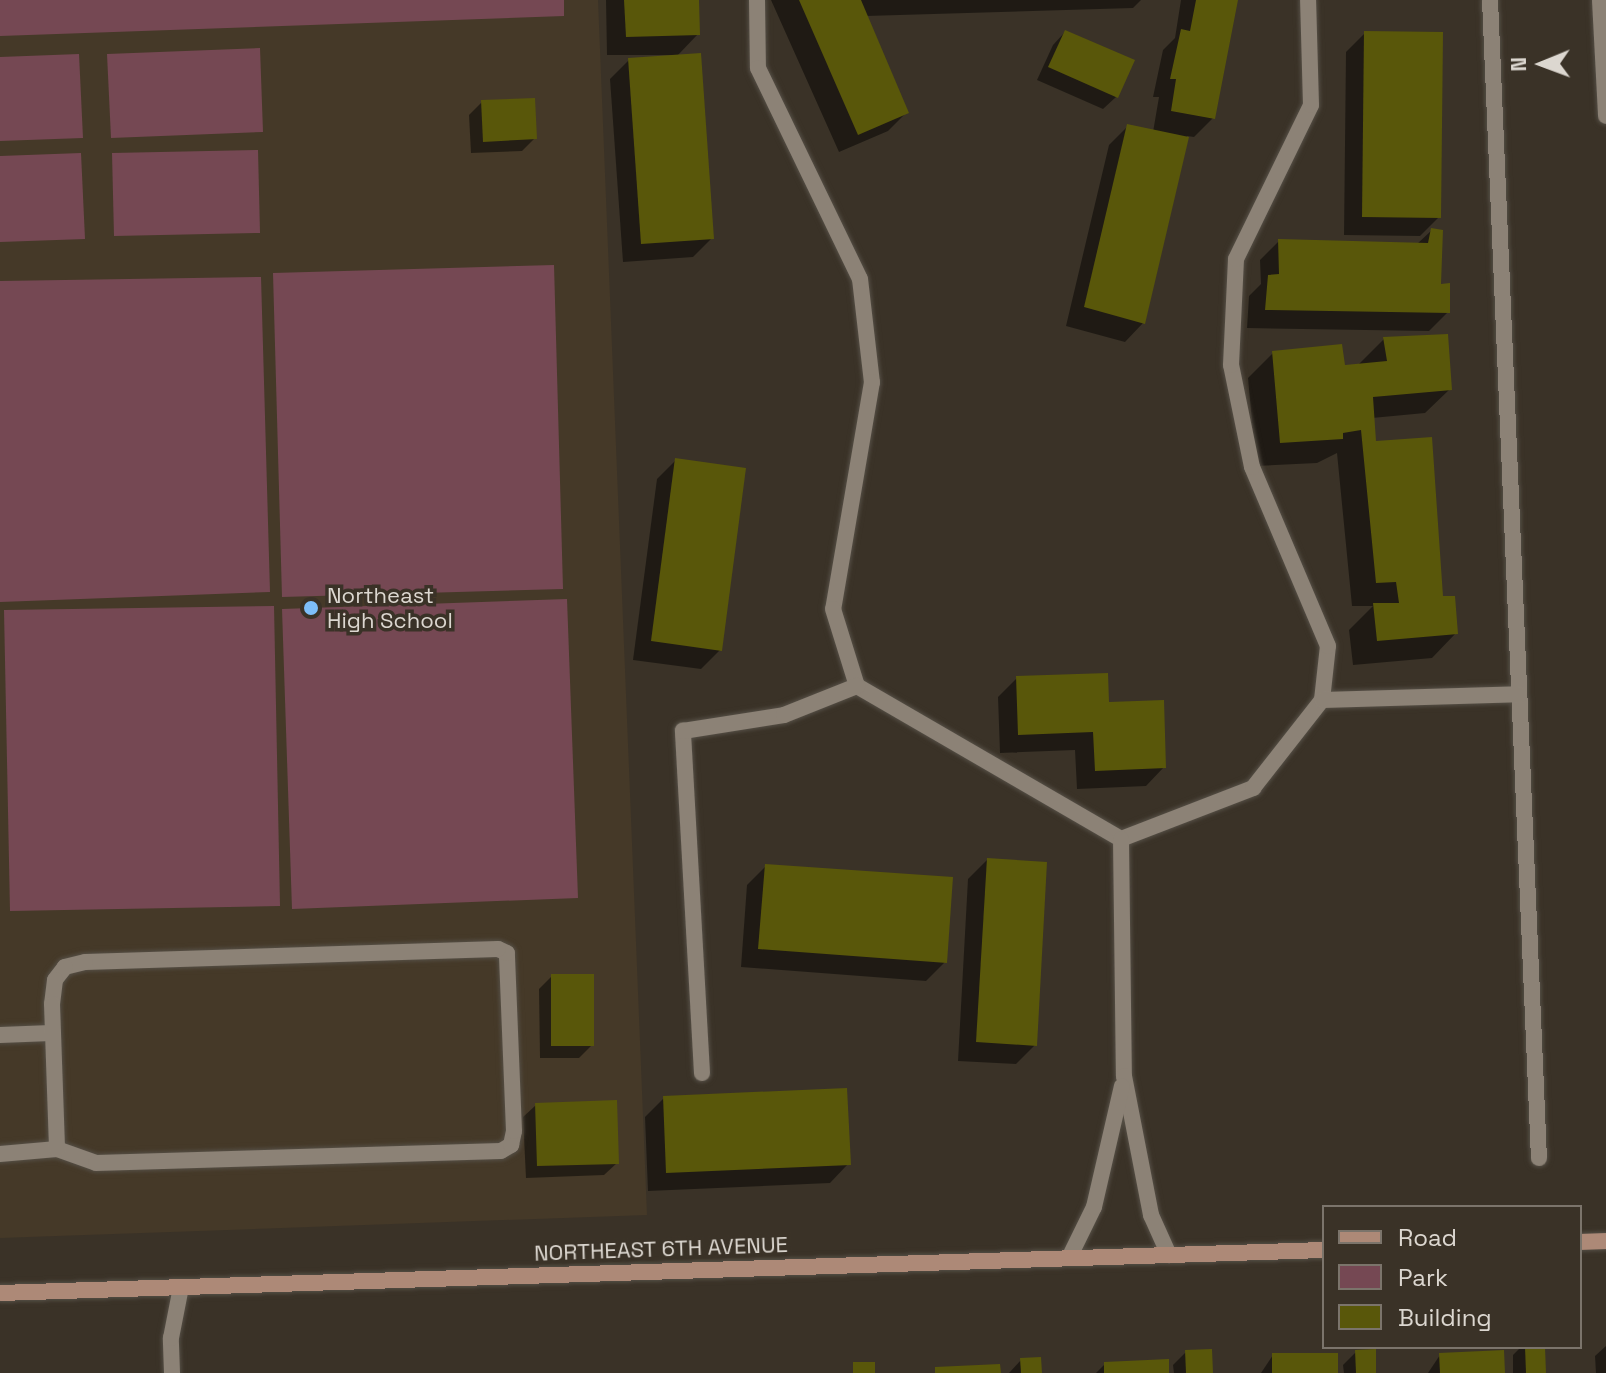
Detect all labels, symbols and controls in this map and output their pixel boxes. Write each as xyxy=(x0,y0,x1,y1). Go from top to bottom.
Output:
north arrow xyxy=(1502,24,1582,104)
text: N xyxy=(1504,57,1532,72)
place label: Northeast High School xyxy=(327,582,453,634)
marker: Northeast High School xyxy=(302,599,320,617)
legend xyxy=(1322,1205,1582,1349)
text: Road xyxy=(1398,1222,1457,1253)
street label: NORTHEAST 6TH AVENUE xyxy=(533,1231,789,1267)
text: Park xyxy=(1398,1262,1448,1293)
text: Building xyxy=(1398,1302,1492,1333)

